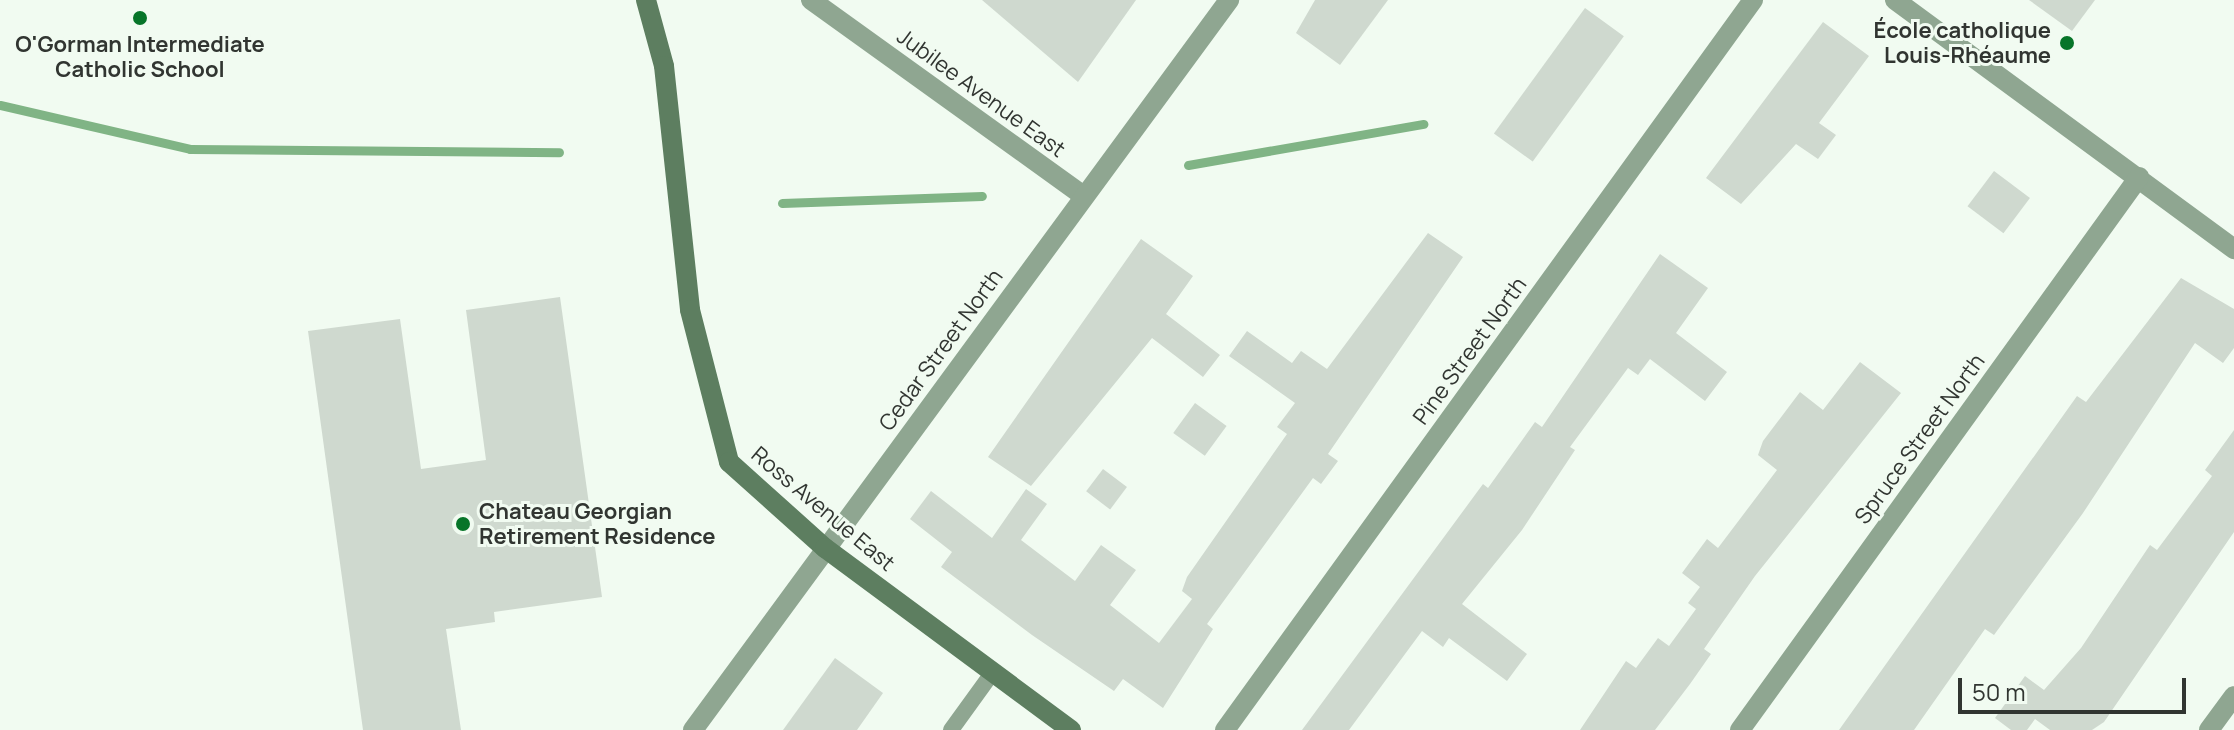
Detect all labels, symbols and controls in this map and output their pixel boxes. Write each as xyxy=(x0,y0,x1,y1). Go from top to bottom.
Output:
marker: O'Gorman Intermediate Catholic School xyxy=(131,9,149,27)
place label: École catholique Louis-Rhéaume xyxy=(1873,17,2051,68)
street label: Jubilee Avenue East xyxy=(892,23,1070,163)
place label: O'Gorman Intermediate Catholic School xyxy=(15,31,265,82)
marker: École catholique Louis-Rhéaume xyxy=(2058,34,2076,52)
street label: Cedar Street North xyxy=(874,264,1008,436)
street label: Pine Street North xyxy=(1408,272,1532,430)
street label: Spruce Street North xyxy=(1849,349,1991,529)
street label: Ross Avenue East xyxy=(746,441,900,577)
place label: Chateau Georgian Retirement Residence xyxy=(479,498,716,550)
marker: Chateau Georgian Retirement Residence xyxy=(454,515,472,533)
scale bar xyxy=(1962,662,2190,712)
text: 50 m xyxy=(1972,675,2026,708)

